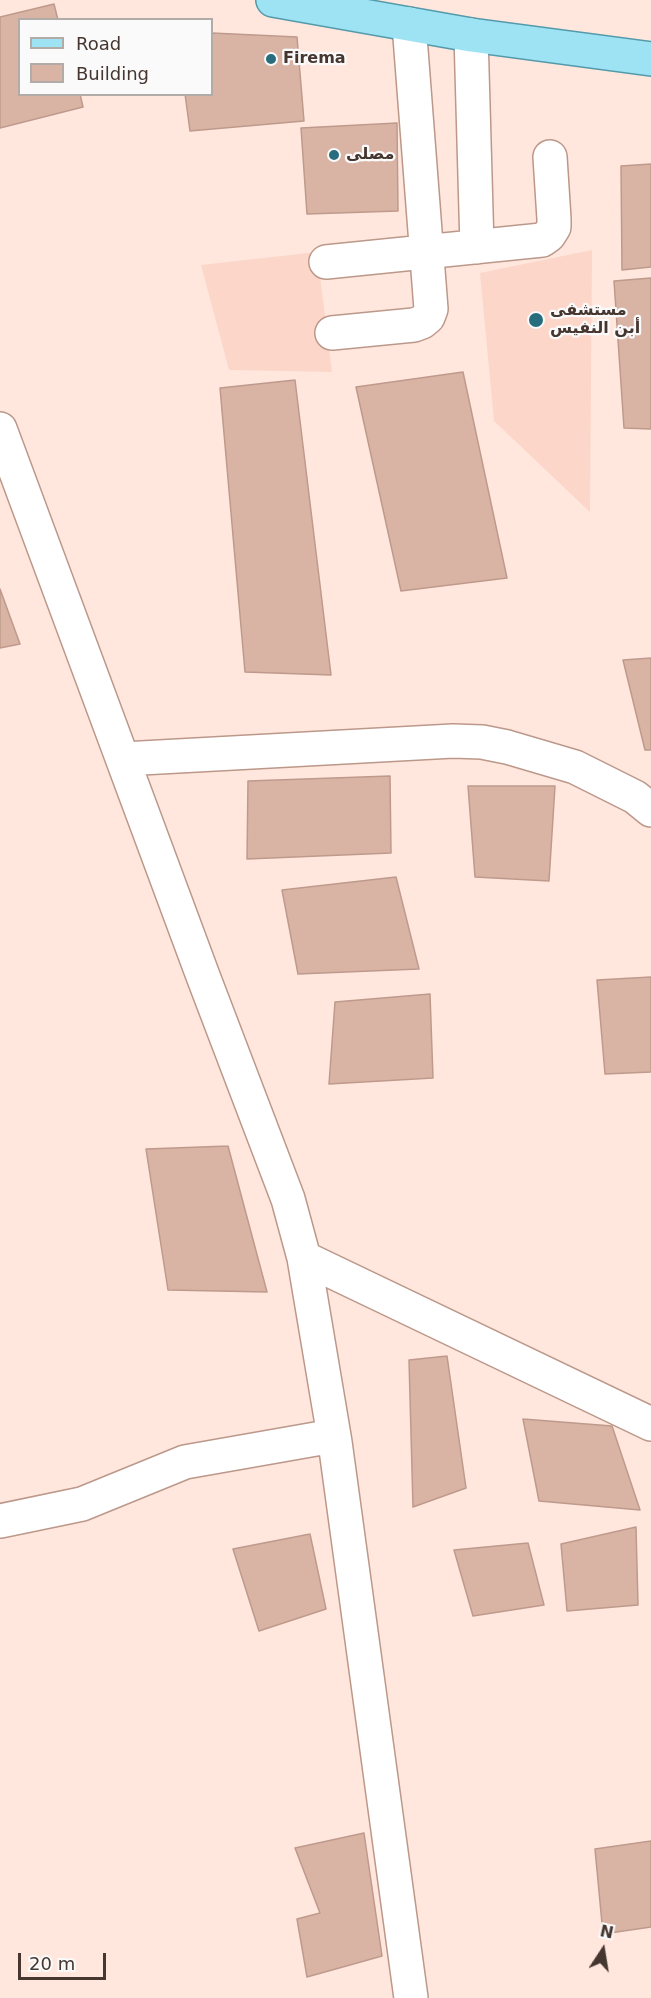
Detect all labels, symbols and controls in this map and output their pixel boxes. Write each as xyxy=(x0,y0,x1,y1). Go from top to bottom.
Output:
legend xyxy=(18,18,213,96)
text: Road xyxy=(76,33,121,54)
place label: Firema xyxy=(283,49,346,69)
marker: Firema xyxy=(264,52,278,66)
text: Building xyxy=(76,63,149,84)
place label: مصلى xyxy=(346,145,394,165)
marker: مصلى xyxy=(327,148,341,162)
place label: مستشفى أبن النفيس xyxy=(550,301,640,339)
marker: مستشفى أبن النفيس xyxy=(527,311,545,329)
north arrow xyxy=(573,1920,633,1980)
text: N xyxy=(598,1921,615,1943)
scale bar xyxy=(21,1941,110,1979)
text: 20 m xyxy=(29,1953,75,1974)

